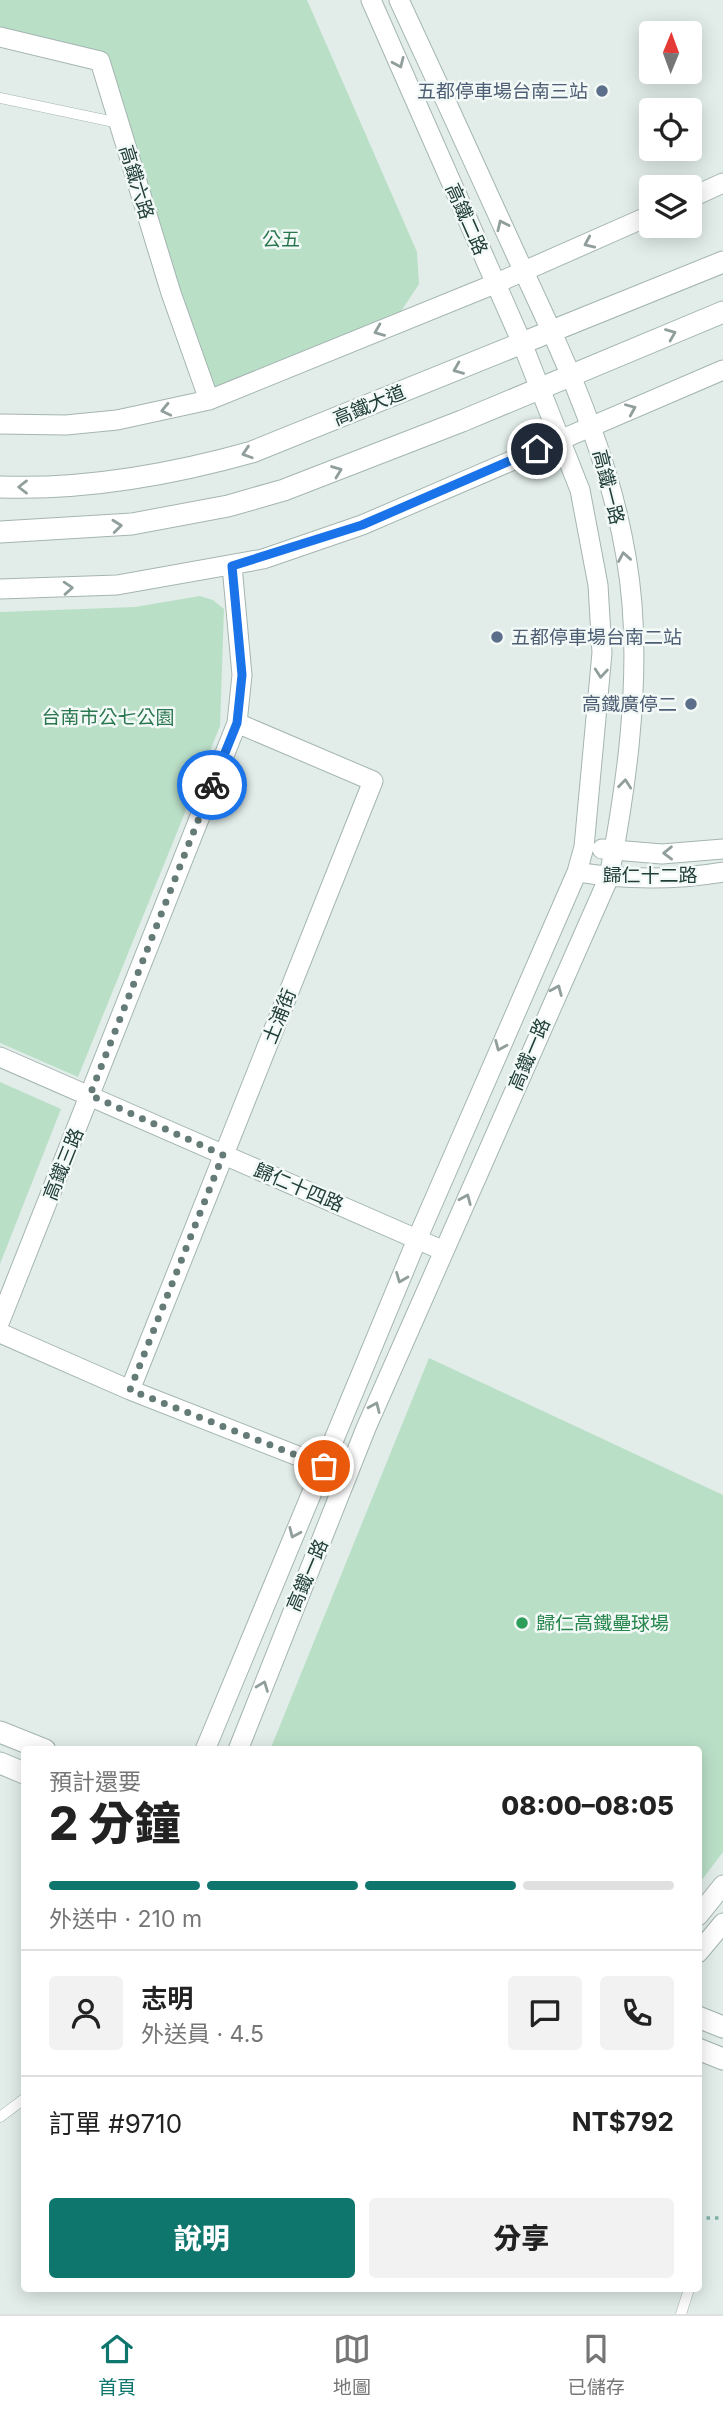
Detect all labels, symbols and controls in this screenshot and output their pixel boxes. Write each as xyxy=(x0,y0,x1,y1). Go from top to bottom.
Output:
north arrow xyxy=(639,21,702,84)
map controls xyxy=(639,21,702,238)
one-way arrow xyxy=(391,55,405,68)
place label: 五都停車場台南三站 xyxy=(417,80,588,103)
marker: 五都停車場台南三站 xyxy=(594,83,610,99)
button: locate xyxy=(639,98,702,161)
street label: 高鐵六路 xyxy=(114,142,159,222)
button: layers xyxy=(639,175,702,238)
street label: 高鐵二路 xyxy=(441,180,493,259)
one-way arrow xyxy=(496,219,510,232)
park label: 公五 xyxy=(262,228,300,251)
one-way arrow xyxy=(584,235,596,249)
one-way arrow xyxy=(374,322,386,336)
one-way arrow xyxy=(665,328,677,342)
one-way arrow xyxy=(453,360,465,374)
street label: 高鐵大道 xyxy=(330,381,409,430)
one-way arrow xyxy=(160,401,172,416)
one-way arrow xyxy=(624,403,636,417)
pin xyxy=(507,419,567,479)
icon: home xyxy=(518,430,556,468)
one-way arrow xyxy=(241,445,253,460)
street label: 高鐵一路 xyxy=(588,447,629,527)
one-way arrow xyxy=(331,465,343,479)
one-way arrow xyxy=(17,479,28,495)
one-way arrow xyxy=(111,518,123,533)
one-way arrow xyxy=(617,551,632,563)
one-way arrow xyxy=(63,581,74,596)
place label: 五都停車場台南二站 xyxy=(511,626,682,649)
marker: 五都停車場台南二站 xyxy=(489,629,505,645)
one-way arrow xyxy=(594,668,609,679)
place label: 高鐵廣停二 xyxy=(582,693,677,716)
marker: 高鐵廣停二 xyxy=(683,696,699,712)
park label: 台南市公七公園 xyxy=(41,706,175,729)
courier xyxy=(177,750,247,820)
icon: bike xyxy=(193,766,231,804)
one-way arrow xyxy=(617,778,632,789)
one-way arrow xyxy=(663,845,673,861)
street label: 歸仁十二路 xyxy=(602,864,698,887)
street label: 土浦街 xyxy=(258,985,301,1047)
one-way arrow xyxy=(548,985,562,997)
street label: 高鐵一路 xyxy=(504,1015,555,1094)
one-way arrow xyxy=(494,1039,508,1052)
street label: 高鐵三路 xyxy=(39,1125,88,1204)
street label: 歸仁十四路 xyxy=(251,1158,347,1217)
one-way arrow xyxy=(458,1194,472,1206)
one-way arrow xyxy=(395,1271,409,1284)
one-way arrow xyxy=(367,1402,381,1414)
pin xyxy=(294,1436,354,1496)
icon: bag xyxy=(305,1447,343,1485)
one-way arrow xyxy=(289,1527,303,1539)
street label: 高鐵一路 xyxy=(282,1536,333,1615)
place label: 歸仁高鐵壘球場 xyxy=(536,1612,669,1635)
marker: 歸仁高鐵壘球場 xyxy=(514,1615,530,1631)
one-way arrow xyxy=(254,1681,268,1693)
text: 預計還要 xyxy=(49,1768,141,1796)
text: 08:00–08:05 xyxy=(501,1790,674,1821)
text: 2 分鐘 xyxy=(49,1795,180,1851)
text: 外送中 · 210 m xyxy=(49,1905,202,1933)
button: person xyxy=(49,1976,123,2050)
button: chat xyxy=(508,1976,582,2050)
button: phone xyxy=(600,1976,674,2050)
text: 志明 xyxy=(141,1983,193,2014)
text: 外送員 · 4.5 xyxy=(141,2020,264,2048)
text: NT$792 xyxy=(572,2106,674,2137)
text: 訂單 #9710 xyxy=(49,2108,182,2139)
button: 說明 xyxy=(49,2198,355,2278)
button: 分享 xyxy=(369,2198,674,2278)
tab: 首頁 xyxy=(98,2330,136,2399)
tab: 地圖 xyxy=(333,2330,371,2399)
tab: 已儲存 xyxy=(568,2330,625,2399)

